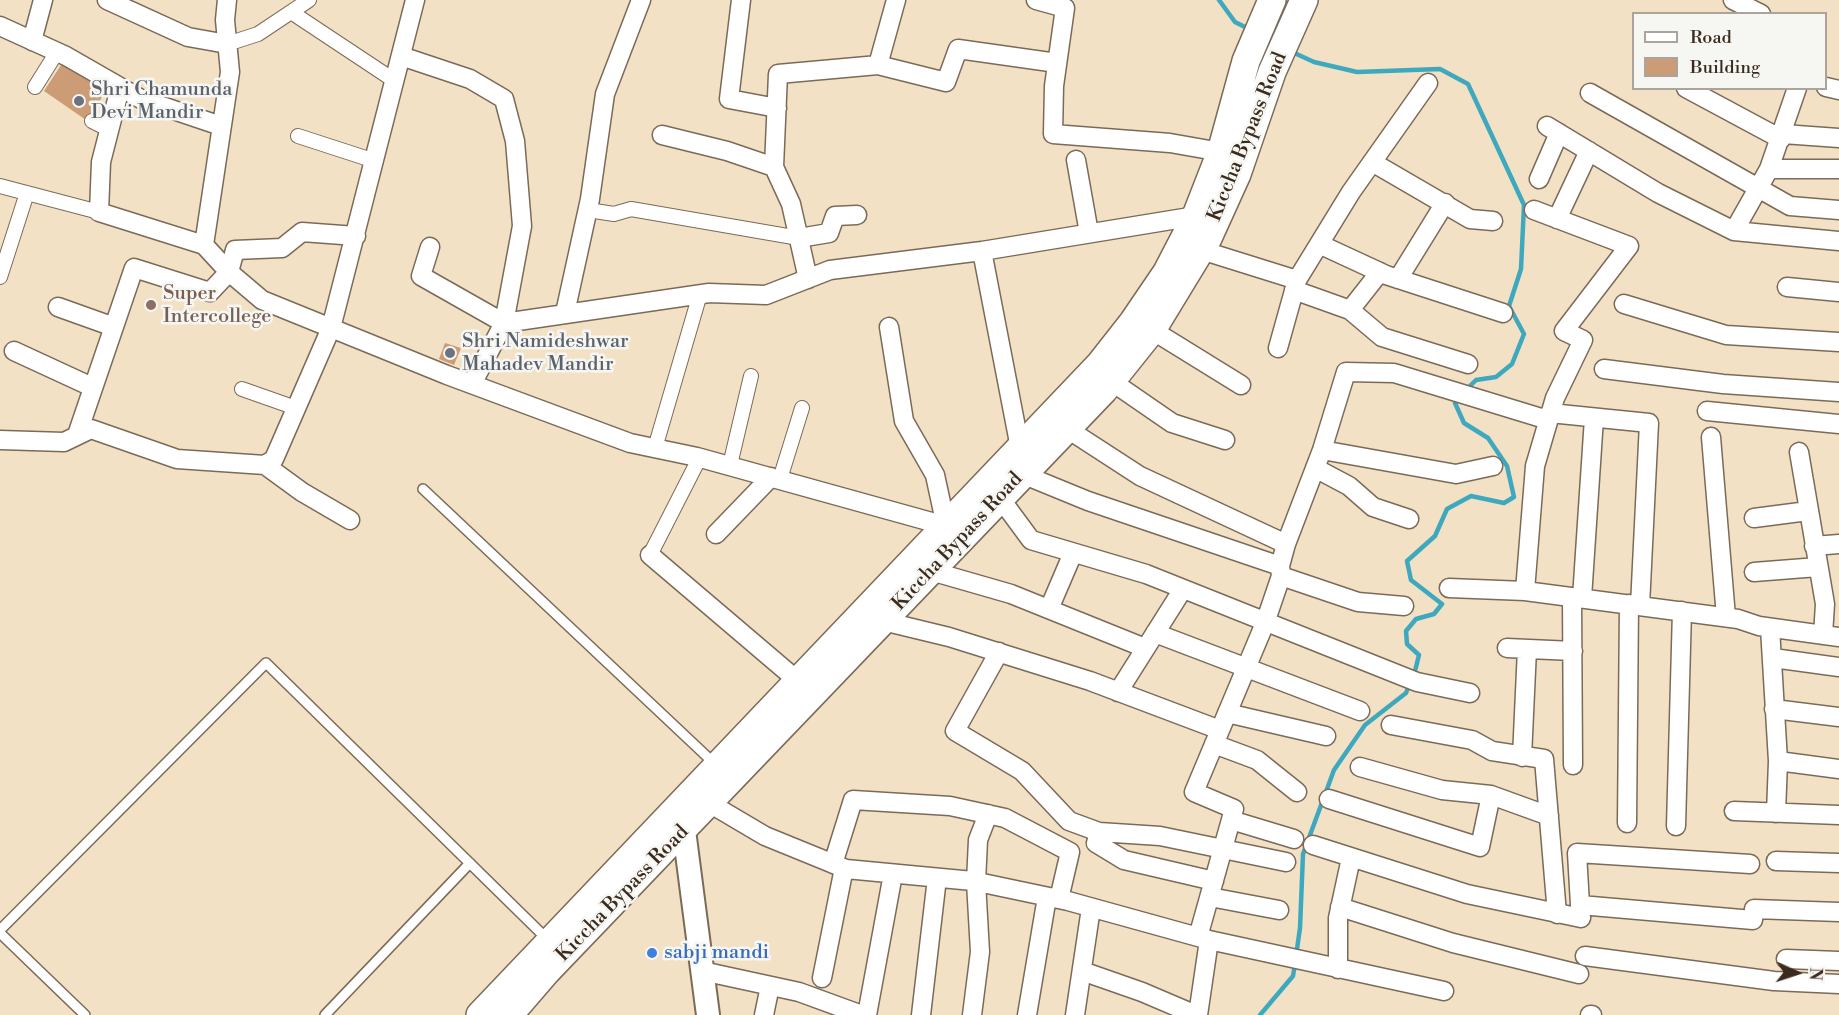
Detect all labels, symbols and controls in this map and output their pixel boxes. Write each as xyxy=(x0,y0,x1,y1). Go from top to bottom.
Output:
legend xyxy=(1632,12,1827,90)
text: Road xyxy=(1690,26,1732,49)
street label: Kiccha Bypass Road xyxy=(1203,49,1293,225)
text: Building xyxy=(1690,56,1760,79)
place label: Shri Chamunda Devi Mandir xyxy=(91,78,232,125)
marker: Shri Chamunda Devi Mandir xyxy=(72,94,86,108)
place label: Super Intercollege xyxy=(163,282,271,329)
marker: Super Intercollege xyxy=(144,298,158,312)
place label: Shri Namideshwar Mahadev Mandir xyxy=(462,330,629,377)
marker: Shri Namideshwar Mahadev Mandir xyxy=(443,346,457,360)
street label: Kiccha Bypass Road xyxy=(888,468,1028,616)
street label: Kiccha Bypass Road xyxy=(552,821,694,967)
place label: sabji mandi xyxy=(664,941,769,965)
north arrow xyxy=(1767,943,1827,1003)
marker: sabji mandi xyxy=(645,946,659,960)
text: N xyxy=(1805,967,1825,981)

